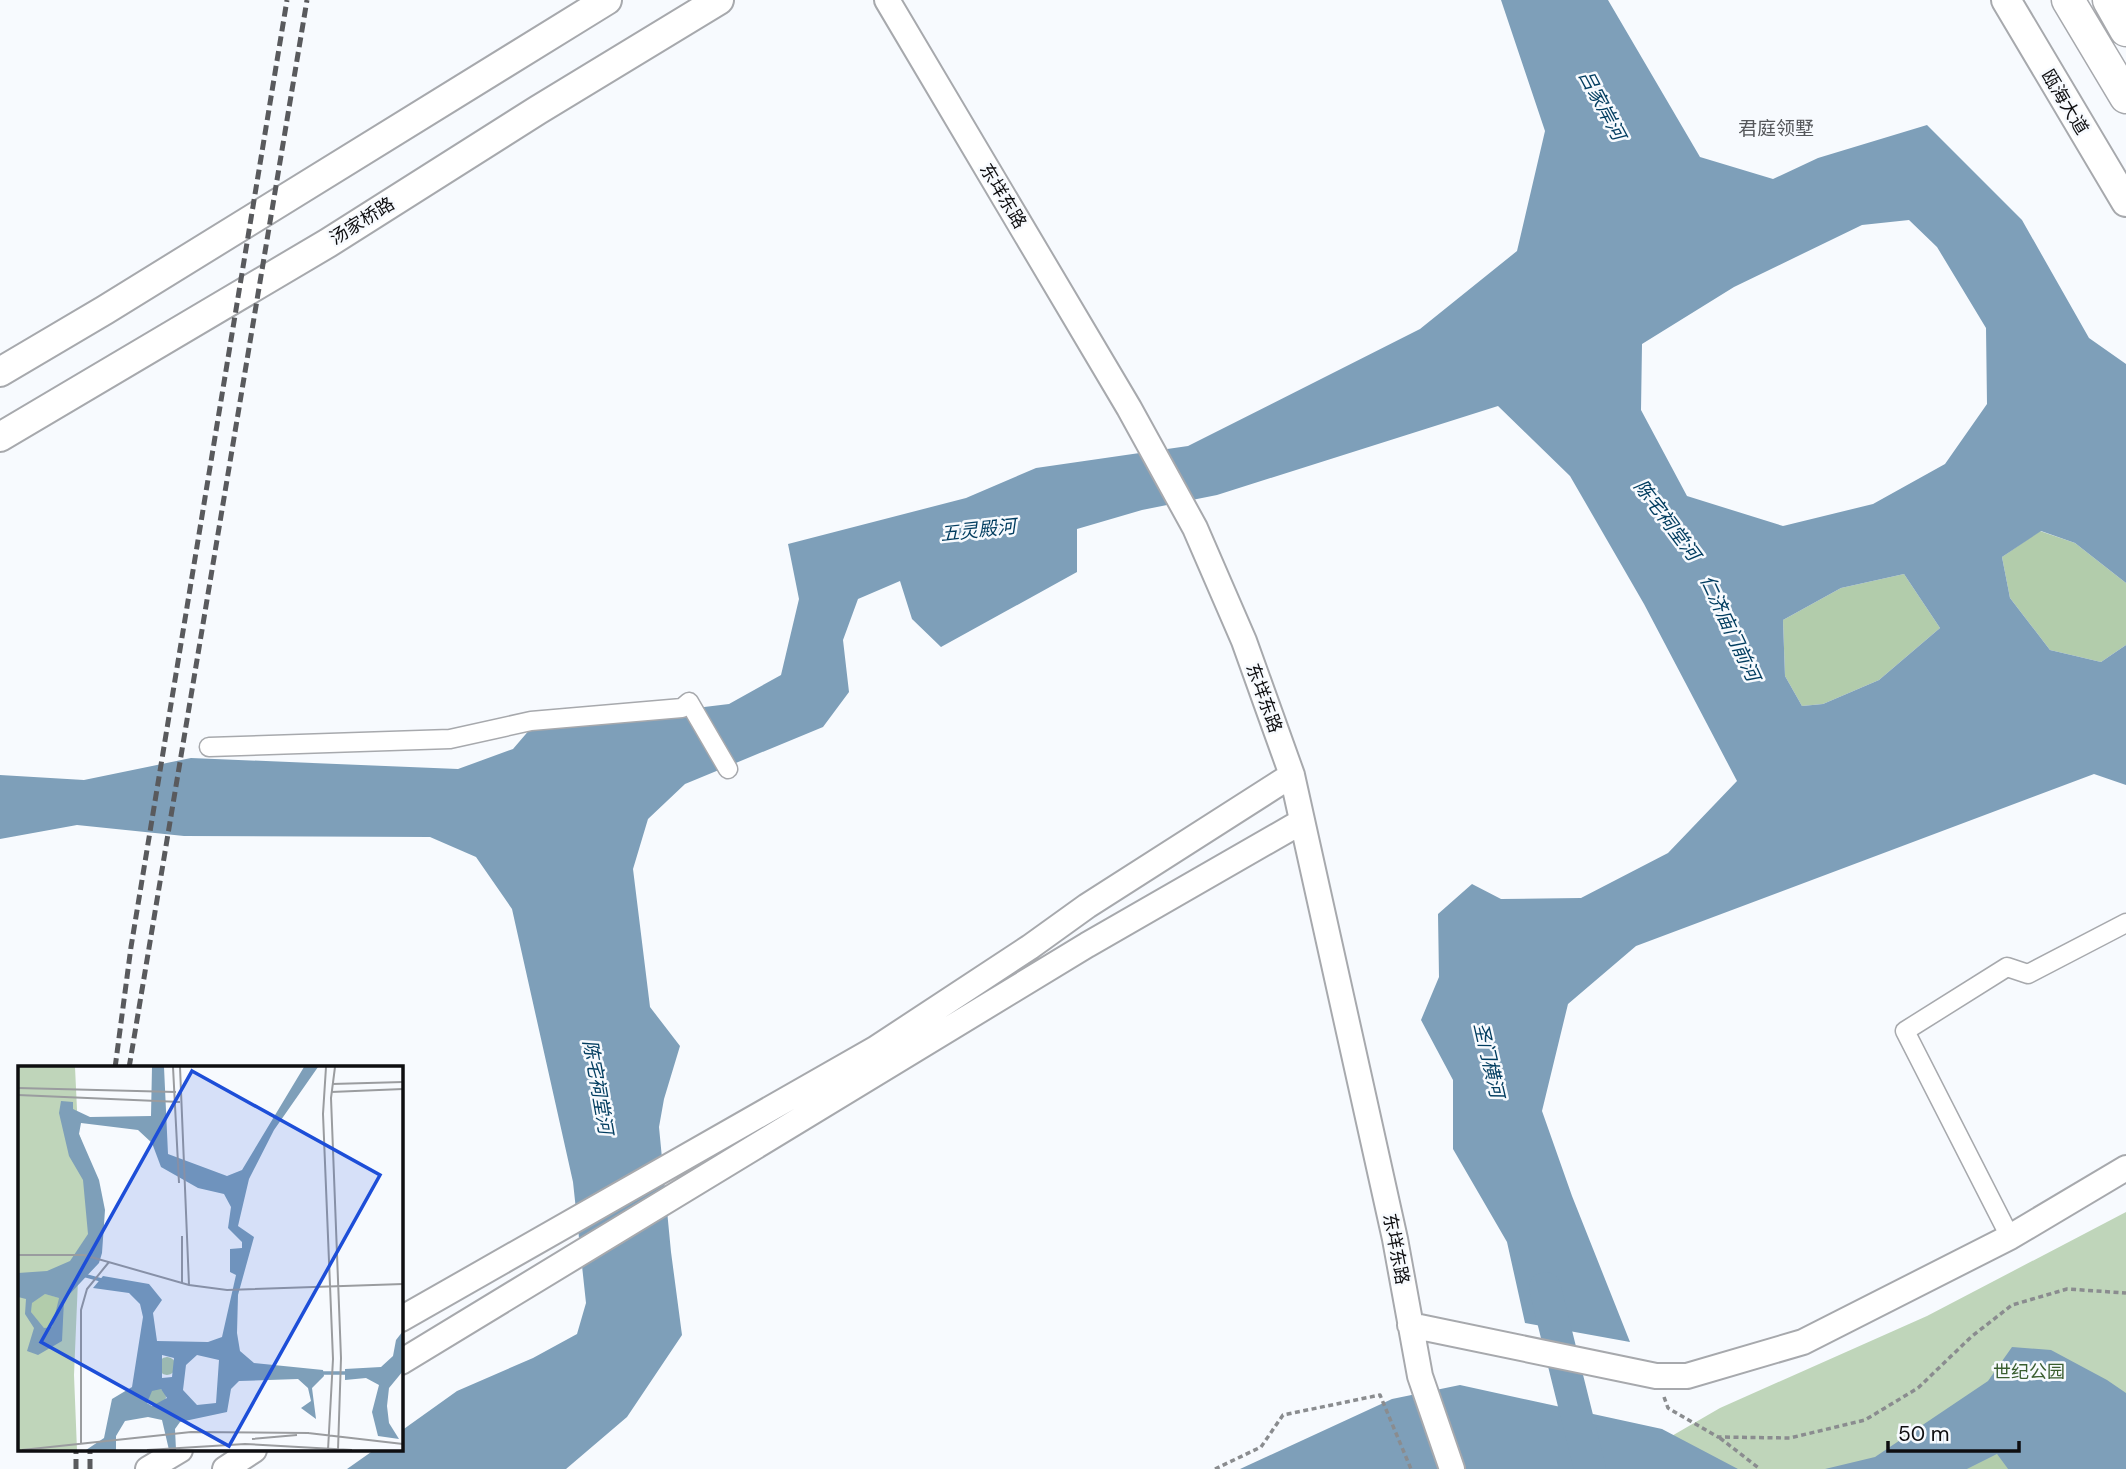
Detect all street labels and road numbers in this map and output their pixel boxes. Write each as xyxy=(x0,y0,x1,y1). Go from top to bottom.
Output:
street label: 瓯海大道 xyxy=(2036,65,2094,139)
street label: 东垟东路 xyxy=(974,159,1032,233)
street label: 汤家桥路 xyxy=(325,192,399,250)
street label: 东垟东路 xyxy=(1240,660,1288,736)
street label: 东垟东路 xyxy=(1377,1211,1415,1287)

